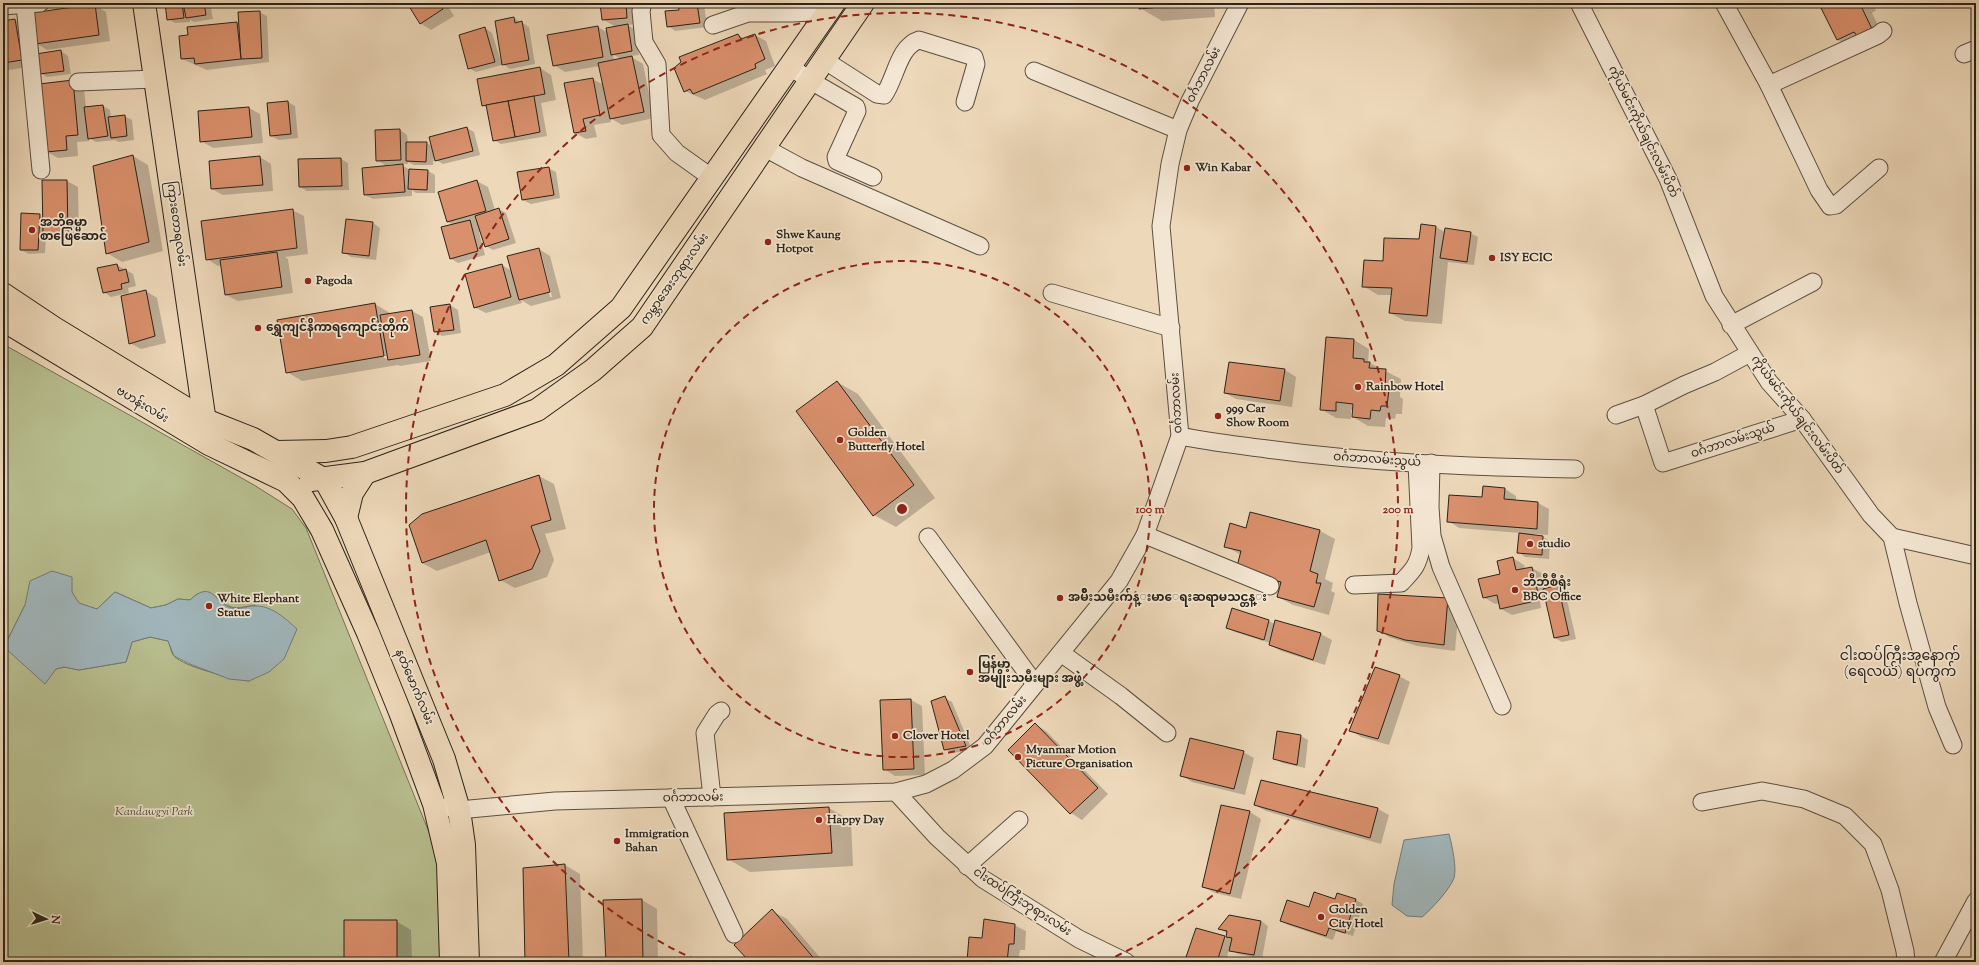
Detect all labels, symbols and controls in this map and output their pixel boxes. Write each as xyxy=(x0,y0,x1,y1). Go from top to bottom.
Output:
street label: ဝင်္ဂဘာလမ်း xyxy=(1181,43,1226,106)
street label: ကိုယ်မင်းကိုယ်ချင်းလမ်းပိတ် xyxy=(1603,63,1684,201)
place label: Win Kabar xyxy=(1194,159,1252,177)
marker: Win Kabar xyxy=(1182,163,1192,173)
street label: ကြားတောရလမ်း xyxy=(161,180,192,268)
place label: အဘိဓမ္မာ စာဖြေဆောင် xyxy=(40,213,107,246)
marker: အဘိဓမ္မာ စာဖြေဆောင် xyxy=(27,225,37,235)
place label: Shwe Kaung Hotpot xyxy=(775,226,841,258)
street label: ကမ္ဘာအေးဘုရားလမ်း xyxy=(636,229,714,329)
marker: Shwe Kaung Hotpot xyxy=(763,237,773,247)
place label: ISY ECIC xyxy=(1499,249,1553,267)
marker: ISY ECIC xyxy=(1487,253,1497,263)
place label: Pagoda xyxy=(315,272,353,290)
marker: Pagoda xyxy=(303,276,313,286)
place label: ရွှေကျင်နိကာရကျောင်းတိုက် xyxy=(266,317,409,338)
marker: ရွှေကျင်နိကာရကျောင်းတိုက် xyxy=(253,323,263,333)
street label: ကိုယ်မင်းကိုယ်ချင်းလမ်းပိတ် xyxy=(1746,351,1848,478)
street label: ဝင်္ဂဘာလမ်း xyxy=(1165,372,1188,434)
place label: Rainbow Hotel xyxy=(1365,378,1444,396)
street label: ဗဟန်းလမ်း xyxy=(112,381,172,428)
marker: Rainbow Hotel xyxy=(1353,382,1363,392)
place label: 999 Car Show Room xyxy=(1226,400,1289,432)
marker: 999 Car Show Room xyxy=(1213,411,1223,421)
street label: ဝင်္ဂဘာလမ်းသွယ် xyxy=(1688,418,1778,463)
place label: Golden Butterfly Hotel xyxy=(847,424,925,456)
marker: Golden Butterfly Hotel xyxy=(835,435,845,445)
street label: ဝင်္ဂဘာလမ်းသွယ် xyxy=(1333,447,1422,472)
text: 100 m xyxy=(1134,501,1165,519)
text: 200 m xyxy=(1383,501,1413,519)
centre of rings xyxy=(895,502,909,516)
place label: studio xyxy=(1538,535,1571,553)
marker: studio xyxy=(1525,539,1535,549)
place label: ဘီဘီစီရုံး BBC Office xyxy=(1522,573,1582,606)
marker: ဘီဘီစီရုံး BBC Office xyxy=(1510,585,1520,595)
place label: အမ်ိဳးသမီးက်န္းမာေရးဆရာမသင္တန္း xyxy=(1068,587,1267,607)
place label: White Elephant Statue xyxy=(216,590,300,622)
marker: အမ်ိဳးသမီးက်န္းမာေရးဆရာမသင္တန္း xyxy=(1055,593,1065,603)
marker: White Elephant Statue xyxy=(204,601,214,611)
district label: ငါးထပ်ကြီးအနောက် (ရေလယ်) ရပ်ကွက် xyxy=(1840,645,1960,683)
street label: နတ်မောက်လမ်း xyxy=(390,646,439,728)
place label: မြန်မာ့ အမျိုးသမီးများ အဖွဲ့ xyxy=(978,654,1084,689)
marker: မြန်မာ့ အမျိုးသမီးများ အဖွဲ့ xyxy=(965,667,975,677)
street label: ဝင်္ဂဘာလမ်း xyxy=(978,691,1031,750)
place label: Clover Hotel xyxy=(903,727,970,745)
marker: Clover Hotel xyxy=(890,731,900,741)
place label: Myanmar Motion Picture Organisation xyxy=(1025,741,1134,773)
marker: Myanmar Motion Picture Organisation xyxy=(1013,752,1023,762)
street label: ဝင်္ဂဘာလမ်း xyxy=(662,787,724,808)
park label: Kandawgyi Park xyxy=(115,803,193,821)
place label: Happy Day xyxy=(826,811,884,829)
marker: Happy Day xyxy=(814,815,824,825)
place label: Immigration Bahan xyxy=(624,825,690,857)
marker: Immigration Bahan xyxy=(612,836,622,846)
street label: ငါးထပ်ကြီးဘုရားလမ်း xyxy=(969,862,1075,941)
north arrow xyxy=(26,899,66,939)
place label: Golden City Hotel xyxy=(1329,901,1384,933)
marker: Golden City Hotel xyxy=(1316,912,1326,922)
text: N xyxy=(47,914,63,925)

